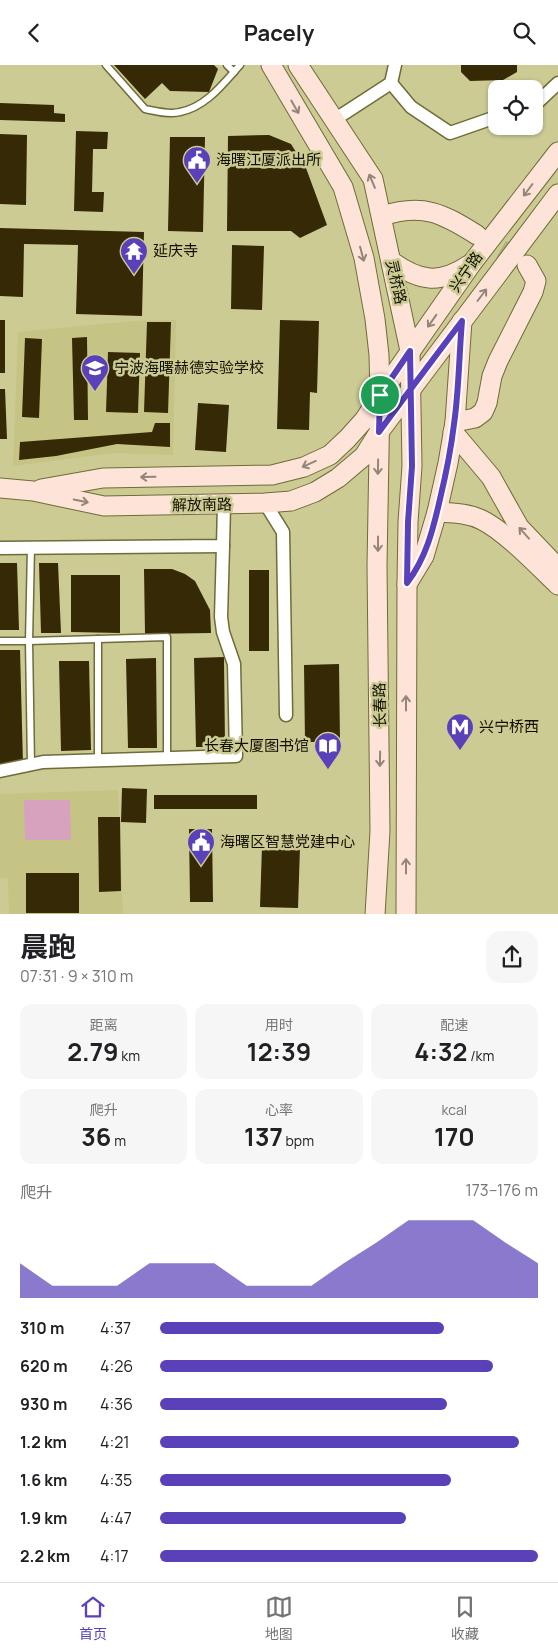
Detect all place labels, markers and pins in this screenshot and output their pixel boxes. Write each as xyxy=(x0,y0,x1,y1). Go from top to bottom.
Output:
public building icon: 海曙江厦派出所 xyxy=(182,145,212,184)
place label: 海曙江厦派出所 xyxy=(216,149,321,170)
temple icon: 延庆寺 xyxy=(119,236,149,275)
place label: 延庆寺 xyxy=(153,240,198,261)
school or university icon: 宁波海曙赫德实验学校 xyxy=(80,353,110,392)
place label: 宁波海曙赫德实验学校 xyxy=(114,357,264,378)
pin xyxy=(359,374,401,416)
metro station icon: 兴宁桥西 xyxy=(445,712,475,751)
place label: 兴宁桥西 xyxy=(479,716,539,737)
library icon: 长春大厦图书馆 xyxy=(313,731,343,770)
place label: 长春大厦图书馆 xyxy=(204,735,309,756)
public building icon: 海曙区智慧党建中心 xyxy=(186,827,216,866)
place label: 海曙区智慧党建中心 xyxy=(220,831,355,852)

